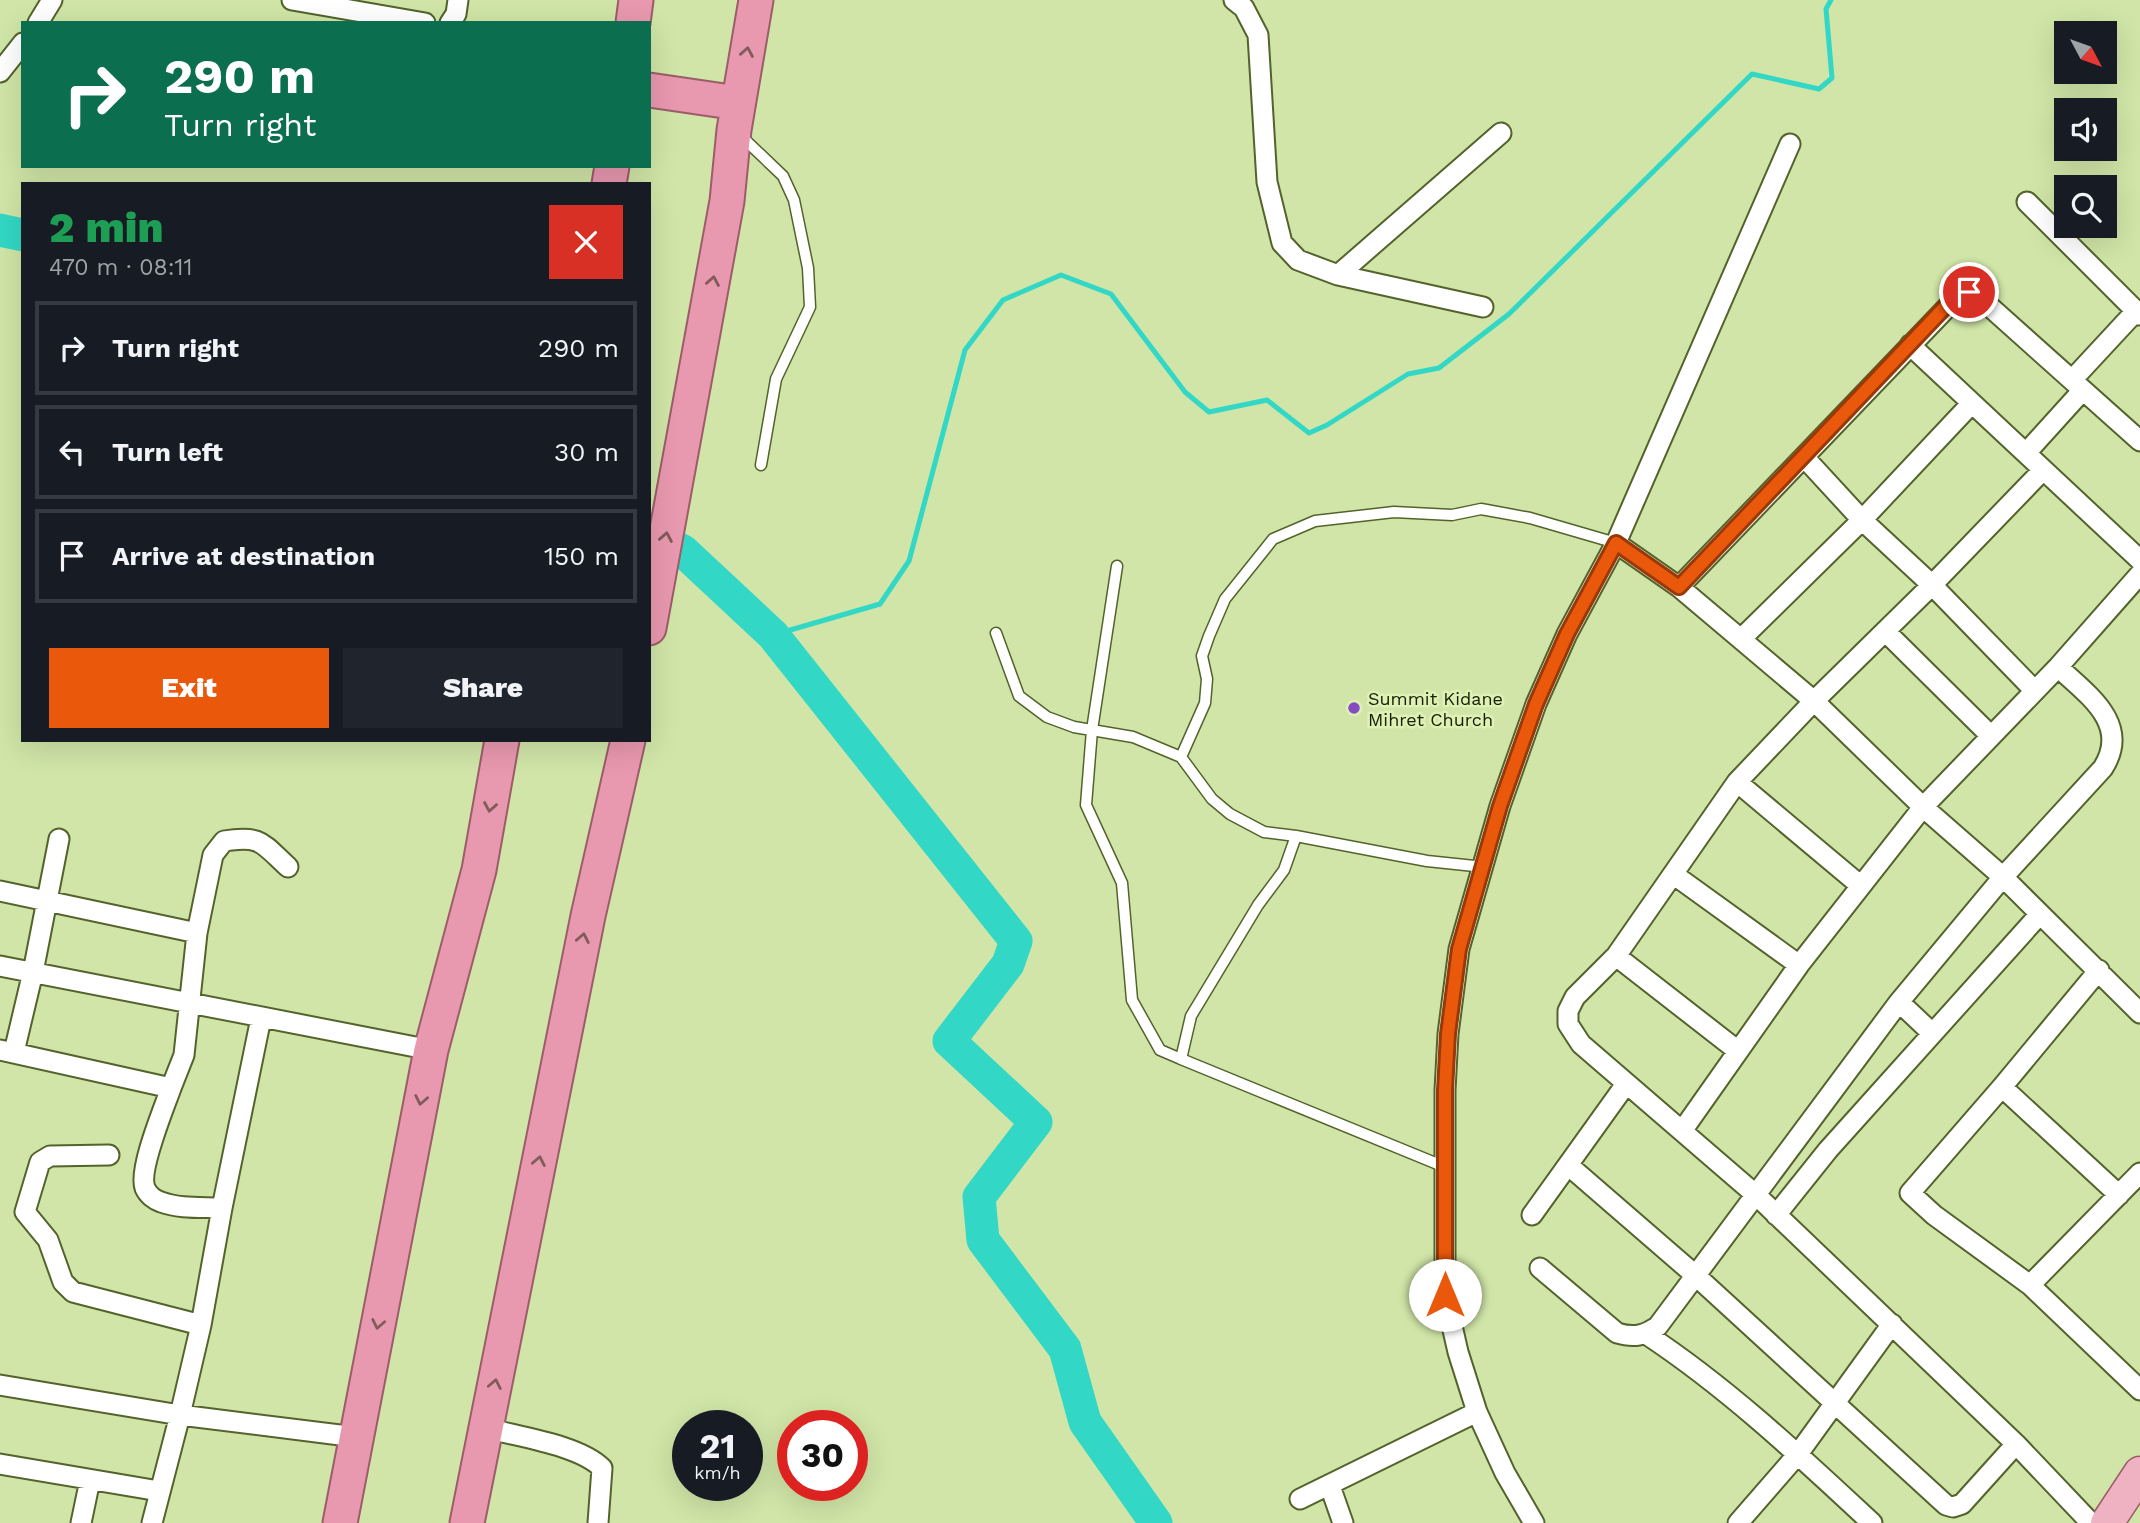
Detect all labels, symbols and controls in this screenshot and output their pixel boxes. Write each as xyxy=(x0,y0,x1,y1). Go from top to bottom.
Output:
north arrow xyxy=(2054,21,2118,84)
map controls xyxy=(2054,21,2117,238)
one-way arrow xyxy=(739,46,754,58)
text: 290 m xyxy=(164,47,315,105)
icon: right xyxy=(49,49,140,140)
button: sound xyxy=(2054,98,2117,161)
text: Turn right xyxy=(164,106,316,144)
button: search xyxy=(2054,175,2117,238)
text: 2 min xyxy=(49,203,163,252)
button: close xyxy=(549,205,623,279)
text: 470 m · 08:11 xyxy=(49,254,193,281)
pin xyxy=(1939,262,1999,322)
icon: arrive xyxy=(1950,273,1988,311)
one-way arrow xyxy=(705,275,720,287)
icon: right xyxy=(53,329,91,367)
text: Turn right xyxy=(112,333,239,363)
text: 290 m xyxy=(538,333,619,363)
icon: left xyxy=(53,433,91,471)
text: Turn left xyxy=(112,437,223,467)
text: 30 m xyxy=(554,437,619,467)
one-way arrow xyxy=(658,531,673,543)
icon: arrive xyxy=(53,537,91,575)
text: Arrive at destination xyxy=(112,541,375,571)
text: 150 m xyxy=(544,541,619,571)
button: Exit xyxy=(49,648,329,728)
button: Share xyxy=(343,648,623,728)
place label: Summit Kidane Mihret Church xyxy=(1368,688,1503,730)
marker: Summit Kidane Mihret Church xyxy=(1346,700,1362,716)
one-way arrow xyxy=(483,802,498,813)
one-way arrow xyxy=(575,932,590,944)
one-way arrow xyxy=(415,1094,430,1106)
one-way arrow xyxy=(530,1155,545,1167)
position arrow xyxy=(1408,1258,1482,1332)
one-way arrow xyxy=(371,1318,386,1330)
one-way arrow xyxy=(486,1378,501,1390)
speed limit sign: 30 xyxy=(777,1410,868,1501)
text: 21 xyxy=(700,1425,735,1467)
text: km/h xyxy=(694,1462,741,1483)

